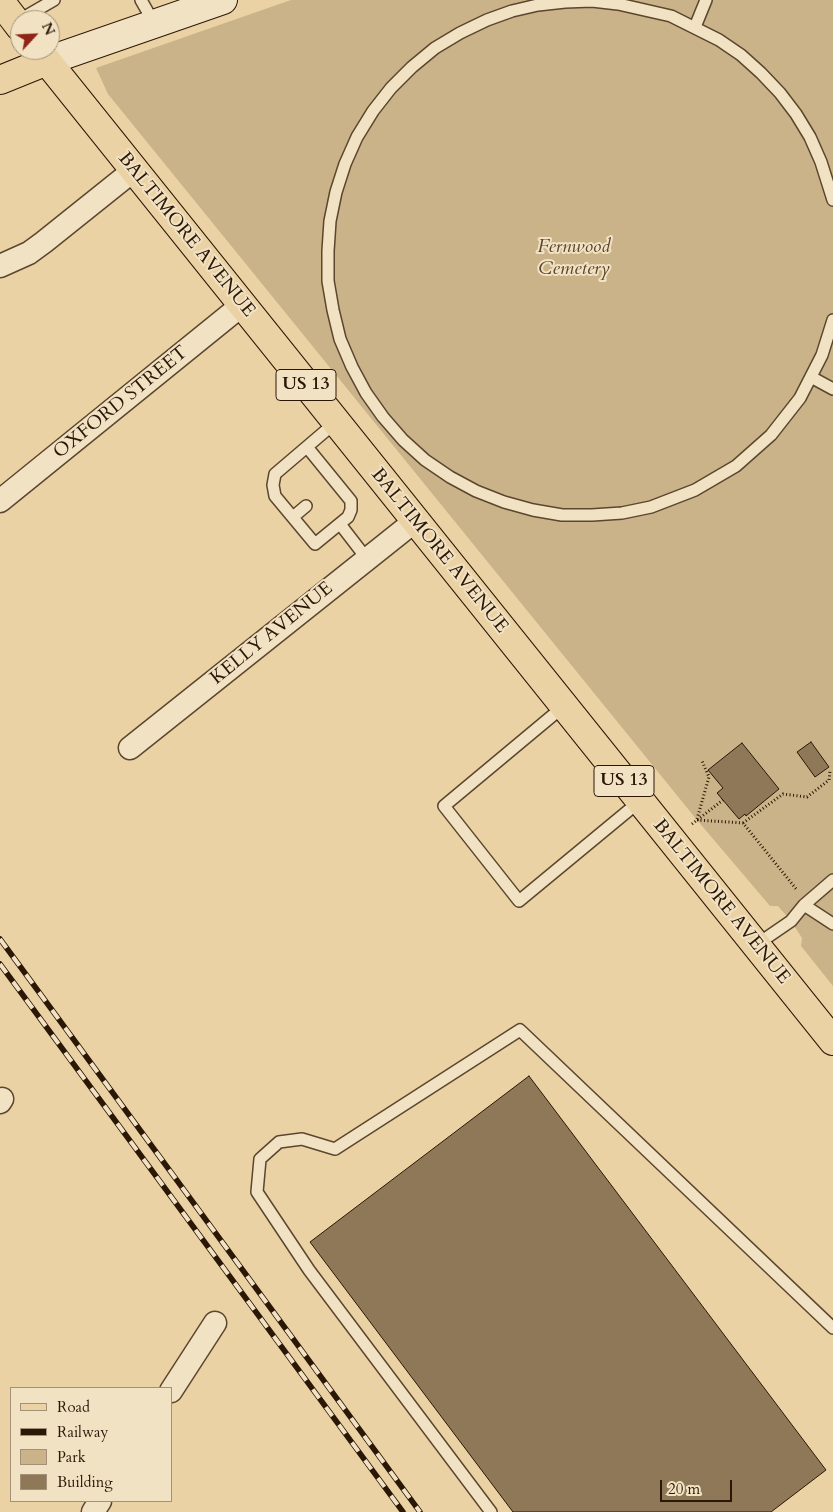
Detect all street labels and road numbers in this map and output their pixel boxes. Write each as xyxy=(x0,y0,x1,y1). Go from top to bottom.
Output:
street label: BALTIMORE AVENUE xyxy=(113,148,259,322)
street label: OXFORD STREET xyxy=(49,342,193,464)
road number: US 13 xyxy=(276,370,336,400)
street label: BALTIMORE AVENUE xyxy=(366,464,512,638)
street label: KELLY AVENUE xyxy=(206,578,338,690)
road number: US 13 xyxy=(594,766,654,796)
street label: BALTIMORE AVENUE xyxy=(648,815,794,989)

